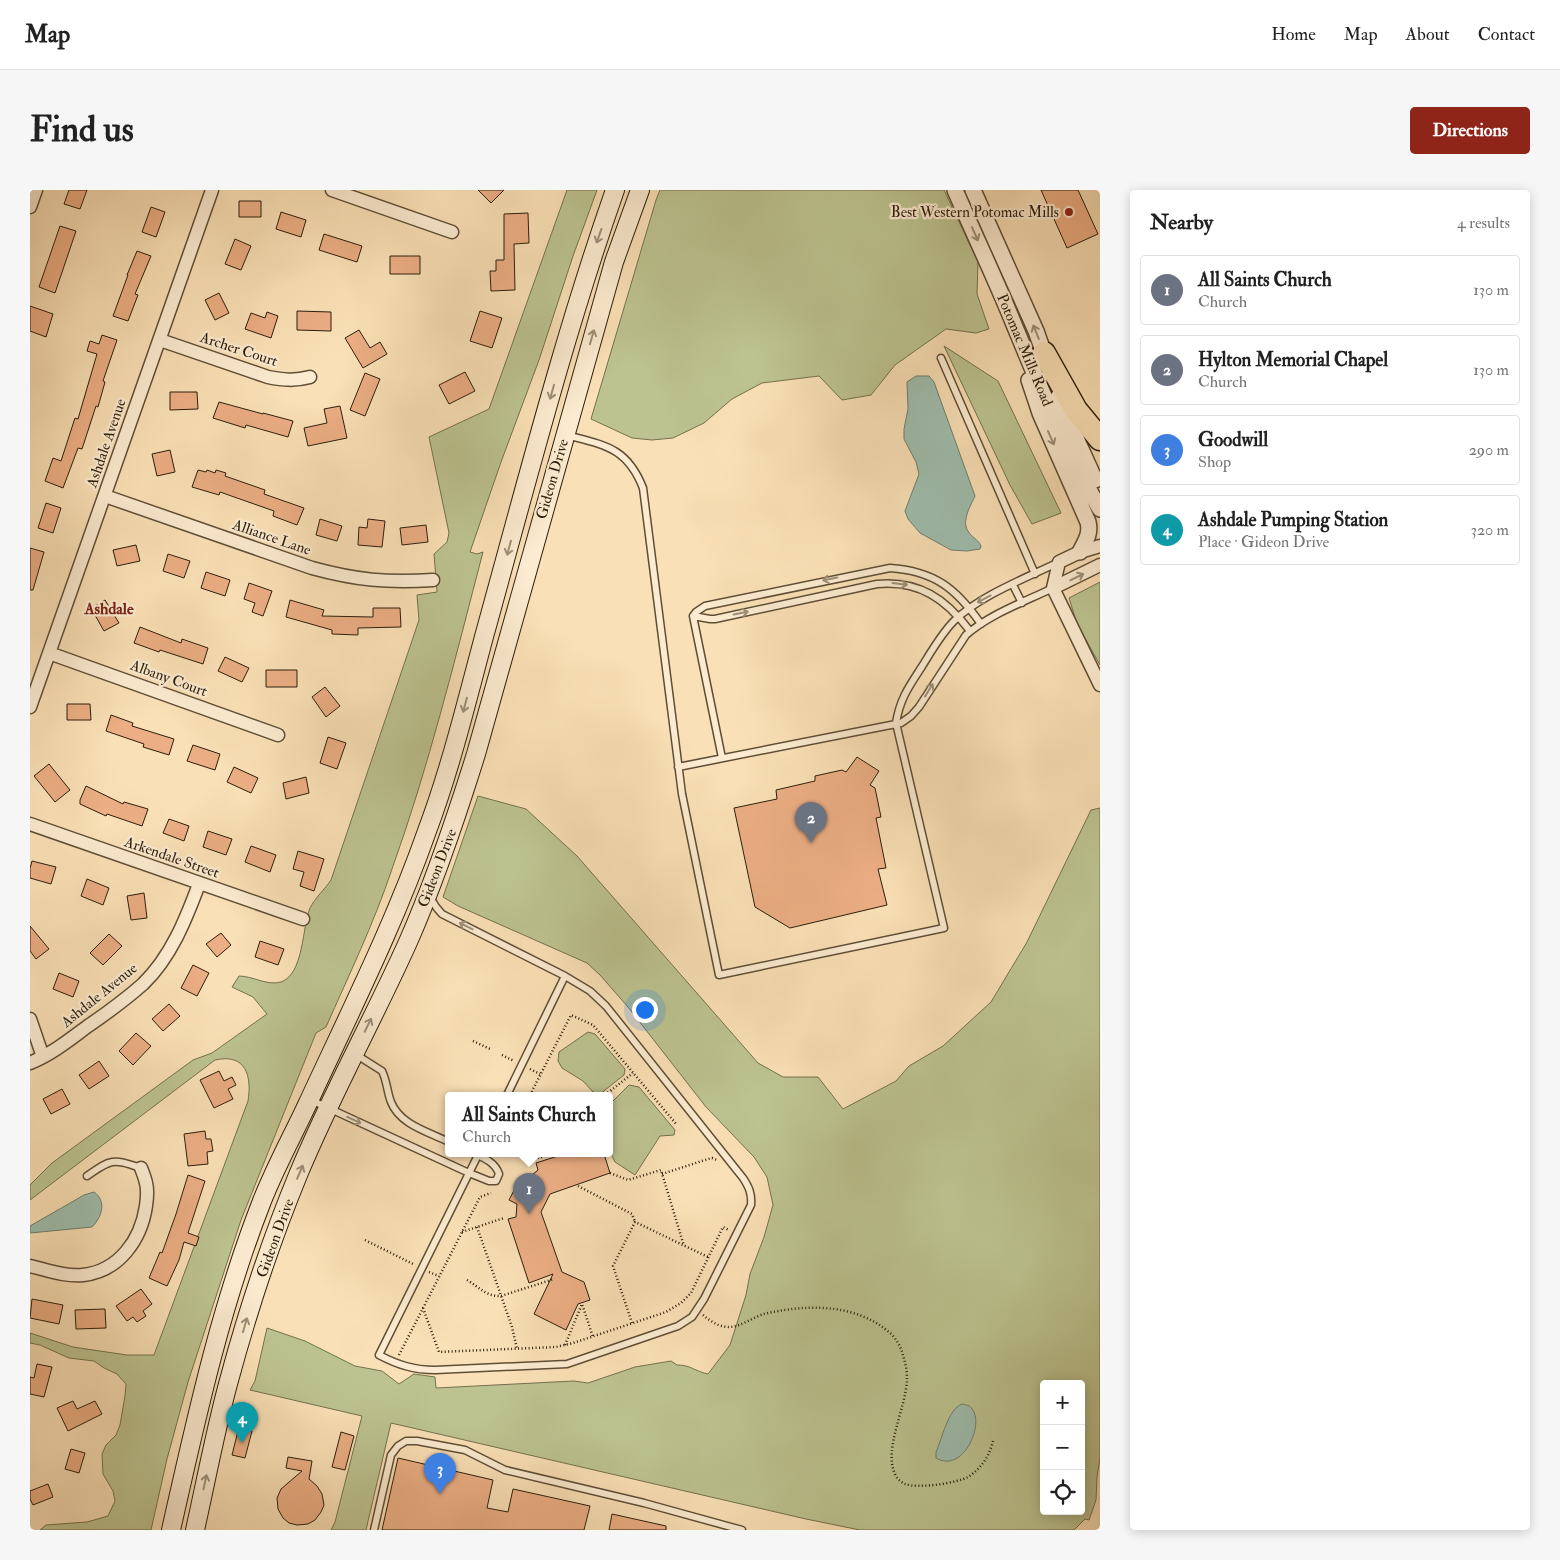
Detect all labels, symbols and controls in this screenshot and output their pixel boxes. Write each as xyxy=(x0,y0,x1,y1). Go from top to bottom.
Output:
text: Map xyxy=(25,19,70,50)
text: Home xyxy=(1271,23,1316,46)
text: Map xyxy=(1344,23,1378,46)
text: About xyxy=(1406,23,1450,46)
text: Contact xyxy=(1478,23,1535,46)
button: Directions xyxy=(1410,107,1530,154)
text: Find us xyxy=(30,108,134,152)
place label: Best Western Potomac Mills xyxy=(891,203,1059,222)
marker: Best Western Potomac Mills xyxy=(1063,206,1075,218)
text: Nearby xyxy=(1150,209,1213,236)
text: 4 results xyxy=(1457,213,1510,233)
one-way arrow xyxy=(970,226,980,241)
one-way arrow xyxy=(594,228,603,243)
text: All Saints Church xyxy=(1198,268,1332,292)
text: 1 xyxy=(1164,280,1170,300)
text: 130 m xyxy=(1473,280,1509,300)
street label: Potomac Mills Road xyxy=(992,291,1057,410)
text: Church xyxy=(1198,292,1247,312)
one-way arrow xyxy=(1031,325,1040,340)
street label: Archer Court xyxy=(197,328,280,371)
one-way arrow xyxy=(588,330,598,346)
text: Hylton Memorial Chapel xyxy=(1198,348,1388,372)
text: 2 xyxy=(1163,360,1171,380)
text: 130 m xyxy=(1473,360,1509,380)
text: Church xyxy=(1198,372,1247,392)
one-way arrow xyxy=(547,383,557,399)
street label: Ashdale Avenue xyxy=(82,396,131,491)
text: Goodwill xyxy=(1198,428,1268,452)
one-way arrow xyxy=(1046,430,1056,445)
street label: Gideon Drive xyxy=(532,437,573,521)
text: 3 xyxy=(1164,440,1170,460)
text: 290 m xyxy=(1469,440,1509,460)
text: Shop xyxy=(1198,452,1231,472)
text: Ashdale Pumping Station xyxy=(1198,508,1388,532)
street label: Alliance Lane xyxy=(229,515,314,560)
text: 4 xyxy=(1163,520,1171,540)
text: 320 m xyxy=(1471,520,1509,540)
text: Place · Gideon Drive xyxy=(1198,532,1329,552)
one-way arrow xyxy=(503,540,513,556)
one-way arrow xyxy=(1069,572,1084,581)
one-way arrow xyxy=(822,575,838,585)
one-way arrow xyxy=(892,579,908,589)
one-way arrow xyxy=(977,594,992,604)
district label: Ashdale xyxy=(83,599,134,619)
one-way arrow xyxy=(732,608,748,618)
street label: Albany Court xyxy=(127,655,210,701)
one-way arrow xyxy=(924,683,935,697)
one-way arrow xyxy=(460,696,470,712)
pin: 2 xyxy=(795,802,827,843)
street label: Gideon Drive xyxy=(414,826,461,910)
street label: Arkendale Street xyxy=(121,832,222,883)
one-way arrow xyxy=(459,921,474,930)
street label: Ashdale Avenue xyxy=(57,959,141,1033)
your location xyxy=(632,997,658,1023)
one-way arrow xyxy=(364,1018,374,1033)
popup xyxy=(445,1092,613,1157)
text: All Saints Church xyxy=(462,1103,596,1127)
one-way arrow xyxy=(346,1115,361,1125)
text: Church xyxy=(462,1127,511,1147)
one-way arrow xyxy=(295,1165,305,1180)
pin: 1 xyxy=(513,1173,545,1214)
street label: Gideon Drive xyxy=(252,1196,299,1280)
one-way arrow xyxy=(240,1317,250,1333)
map controls xyxy=(1040,1380,1085,1515)
button: + xyxy=(1040,1380,1085,1425)
pin: 4 xyxy=(226,1402,258,1443)
button: − xyxy=(1040,1425,1085,1470)
pin: 3 xyxy=(424,1453,456,1494)
button: locate xyxy=(1040,1470,1085,1515)
one-way arrow xyxy=(201,1475,211,1491)

